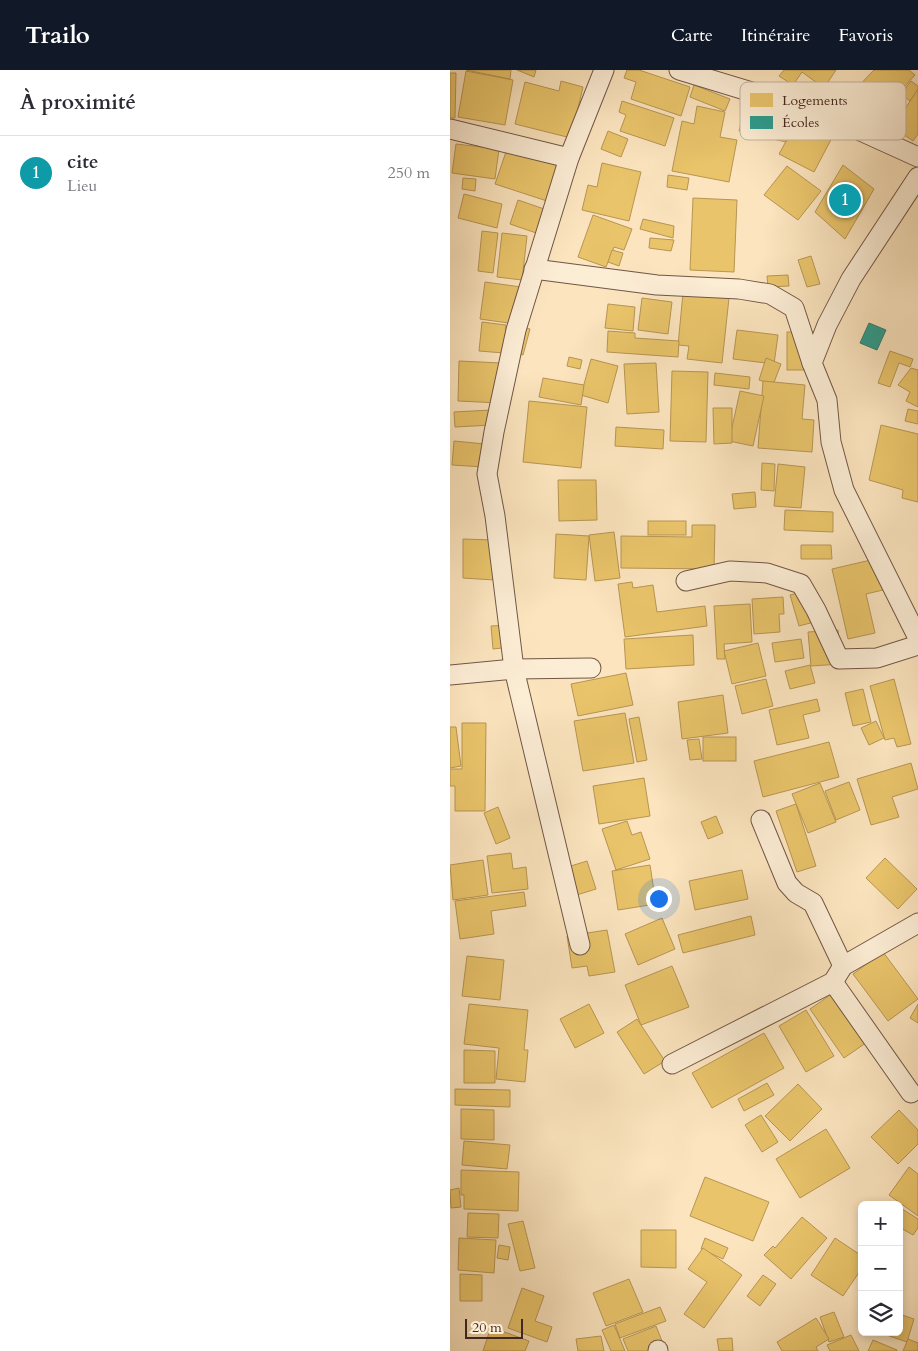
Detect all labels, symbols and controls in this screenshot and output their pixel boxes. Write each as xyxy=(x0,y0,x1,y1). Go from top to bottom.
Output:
text: Trailo xyxy=(25,19,90,52)
text: Carte xyxy=(671,23,713,48)
text: Itinéraire xyxy=(741,23,810,48)
text: Favoris xyxy=(838,23,893,48)
legend xyxy=(740,82,906,140)
text: À proximité xyxy=(20,88,136,117)
text: Logements xyxy=(782,91,848,110)
text: Écoles xyxy=(782,113,820,132)
text: cite xyxy=(67,149,98,175)
text: 1 xyxy=(32,162,40,184)
text: 250 m xyxy=(388,162,430,184)
text: Lieu xyxy=(67,175,97,197)
pin: 1 xyxy=(829,181,861,219)
your location xyxy=(646,886,672,912)
map controls xyxy=(858,1201,903,1336)
button: + xyxy=(858,1201,903,1246)
button: − xyxy=(858,1246,903,1291)
button: layers xyxy=(858,1291,903,1336)
scale bar xyxy=(465,1316,522,1339)
text: 20 m xyxy=(472,1318,502,1337)

